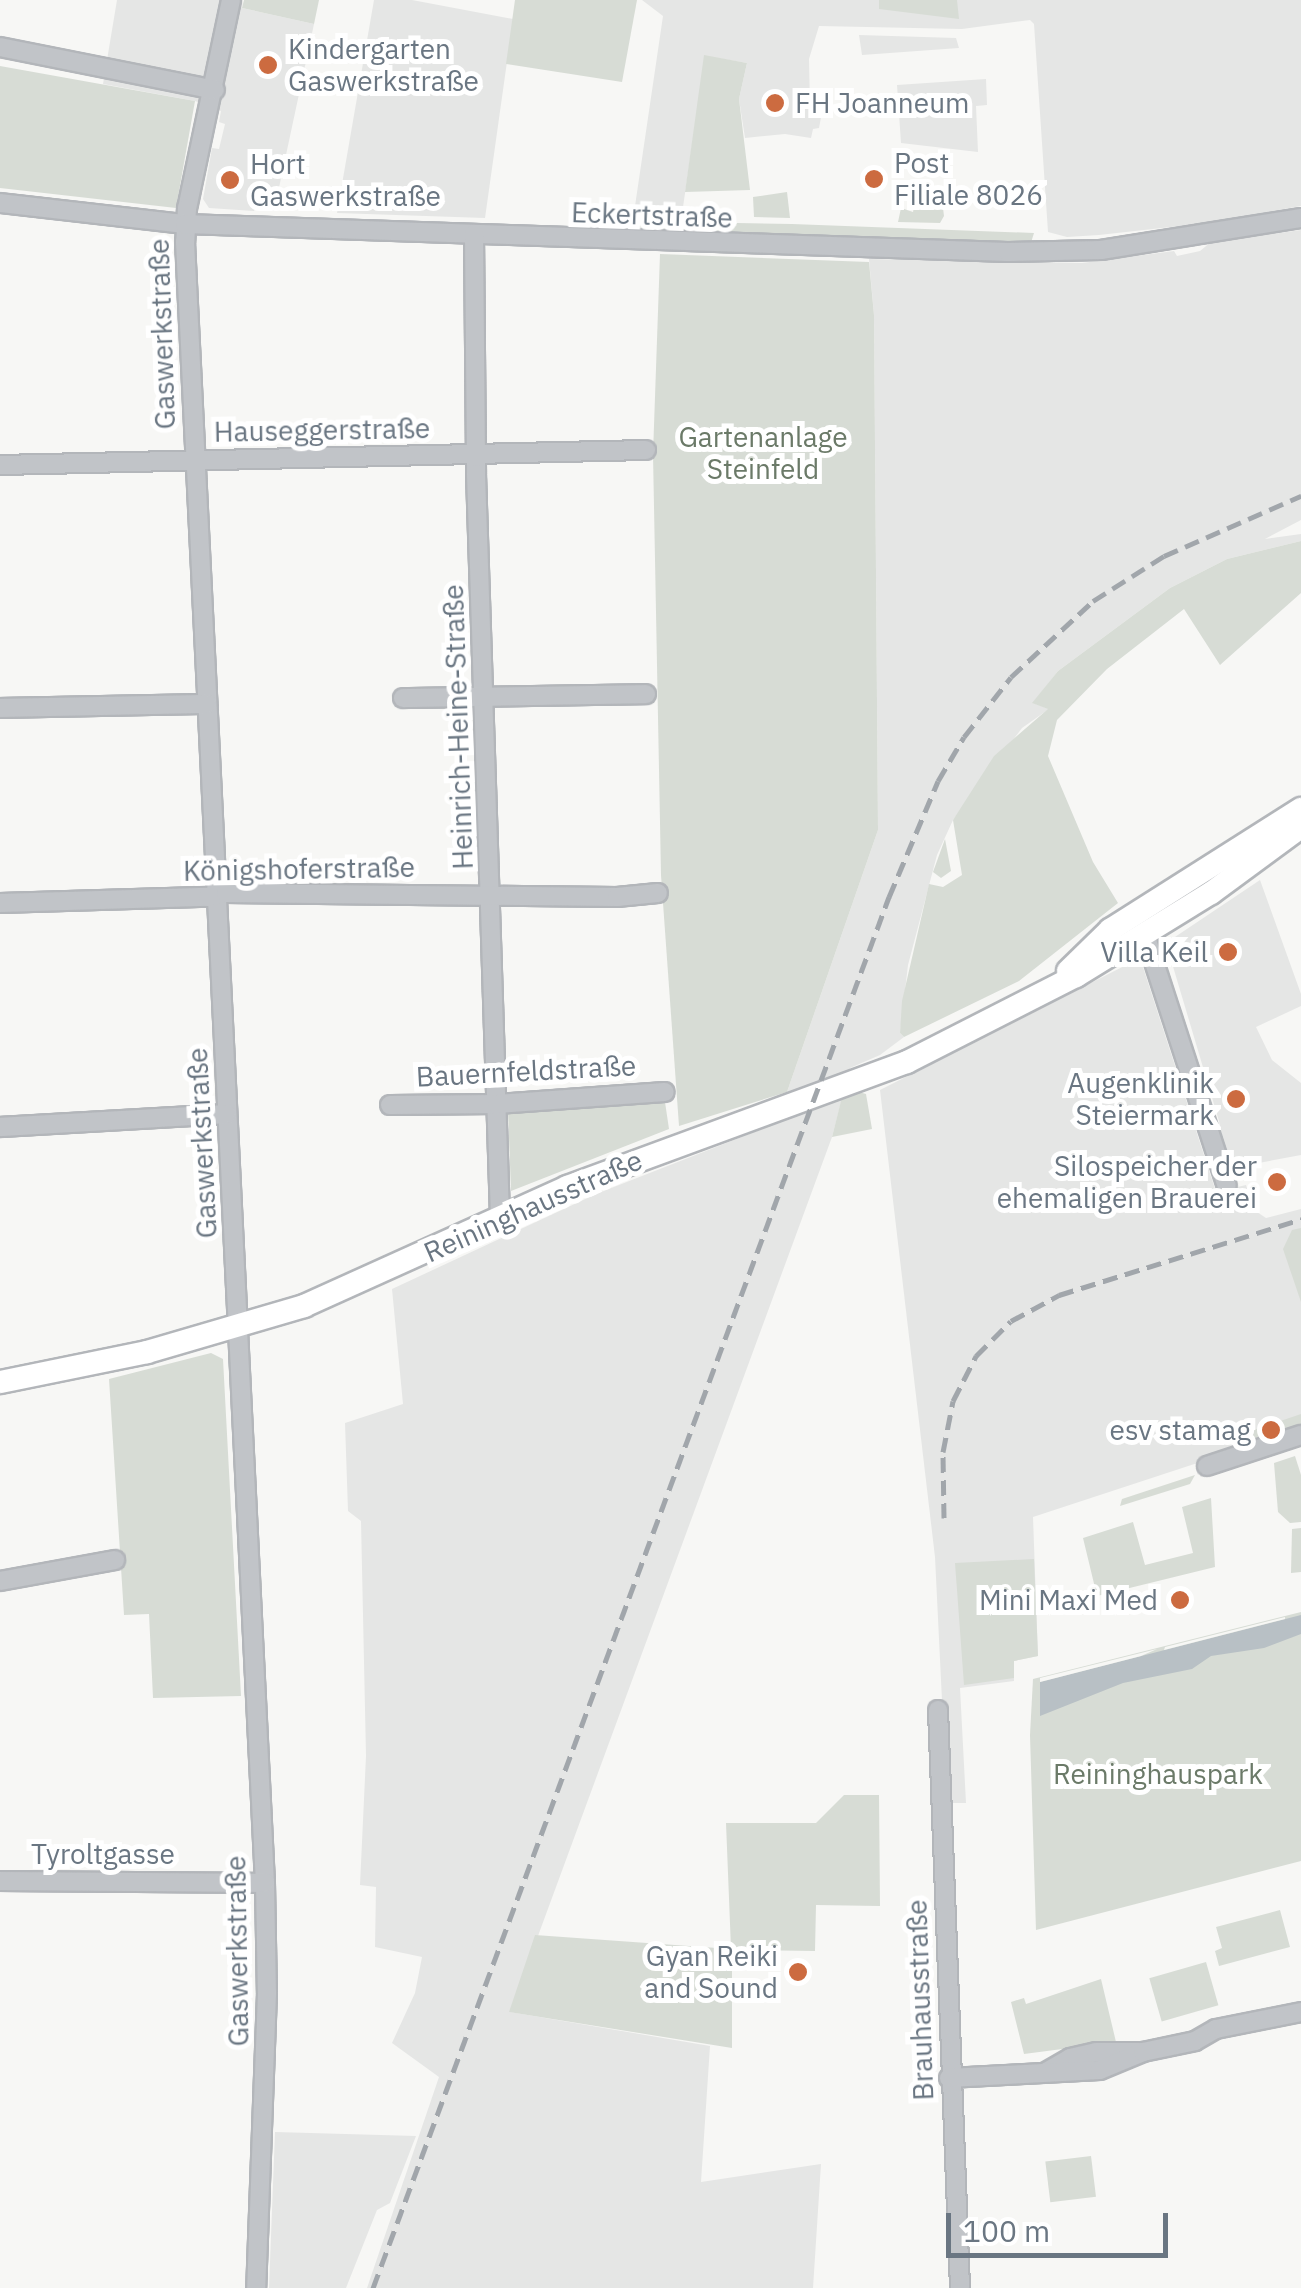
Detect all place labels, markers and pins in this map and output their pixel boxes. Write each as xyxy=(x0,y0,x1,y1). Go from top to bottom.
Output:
place label: Kindergarten Gaswerkstraße xyxy=(288,32,479,98)
marker: Kindergarten Gaswerkstraße xyxy=(257,54,279,76)
place label: FH Joanneum xyxy=(795,86,969,120)
marker: FH Joanneum xyxy=(764,92,786,114)
place label: Post Filiale 8026 xyxy=(894,146,1043,212)
place label: Hort Gaswerkstraße xyxy=(250,147,441,213)
marker: Post Filiale 8026 xyxy=(863,168,885,190)
marker: Hort Gaswerkstraße xyxy=(219,169,241,191)
place label: Villa Keil xyxy=(1100,935,1208,969)
marker: Villa Keil xyxy=(1217,941,1239,963)
place label: Augenklinik Steiermark xyxy=(1067,1066,1214,1132)
marker: Augenklinik Steiermark xyxy=(1223,1086,1249,1112)
place label: Silospeicher der ehemaligen Brauerei xyxy=(997,1149,1257,1215)
marker: Silospeicher der ehemaligen Brauerei xyxy=(1266,1171,1288,1193)
place label: esv stamag xyxy=(1110,1413,1251,1447)
marker: esv stamag xyxy=(1260,1419,1282,1441)
place label: Mini Maxi Med xyxy=(979,1583,1158,1617)
marker: Mini Maxi Med xyxy=(1167,1587,1193,1613)
place label: Gyan Reiki and Sound xyxy=(644,1939,778,2005)
marker: Gyan Reiki and Sound xyxy=(787,1961,809,1983)

